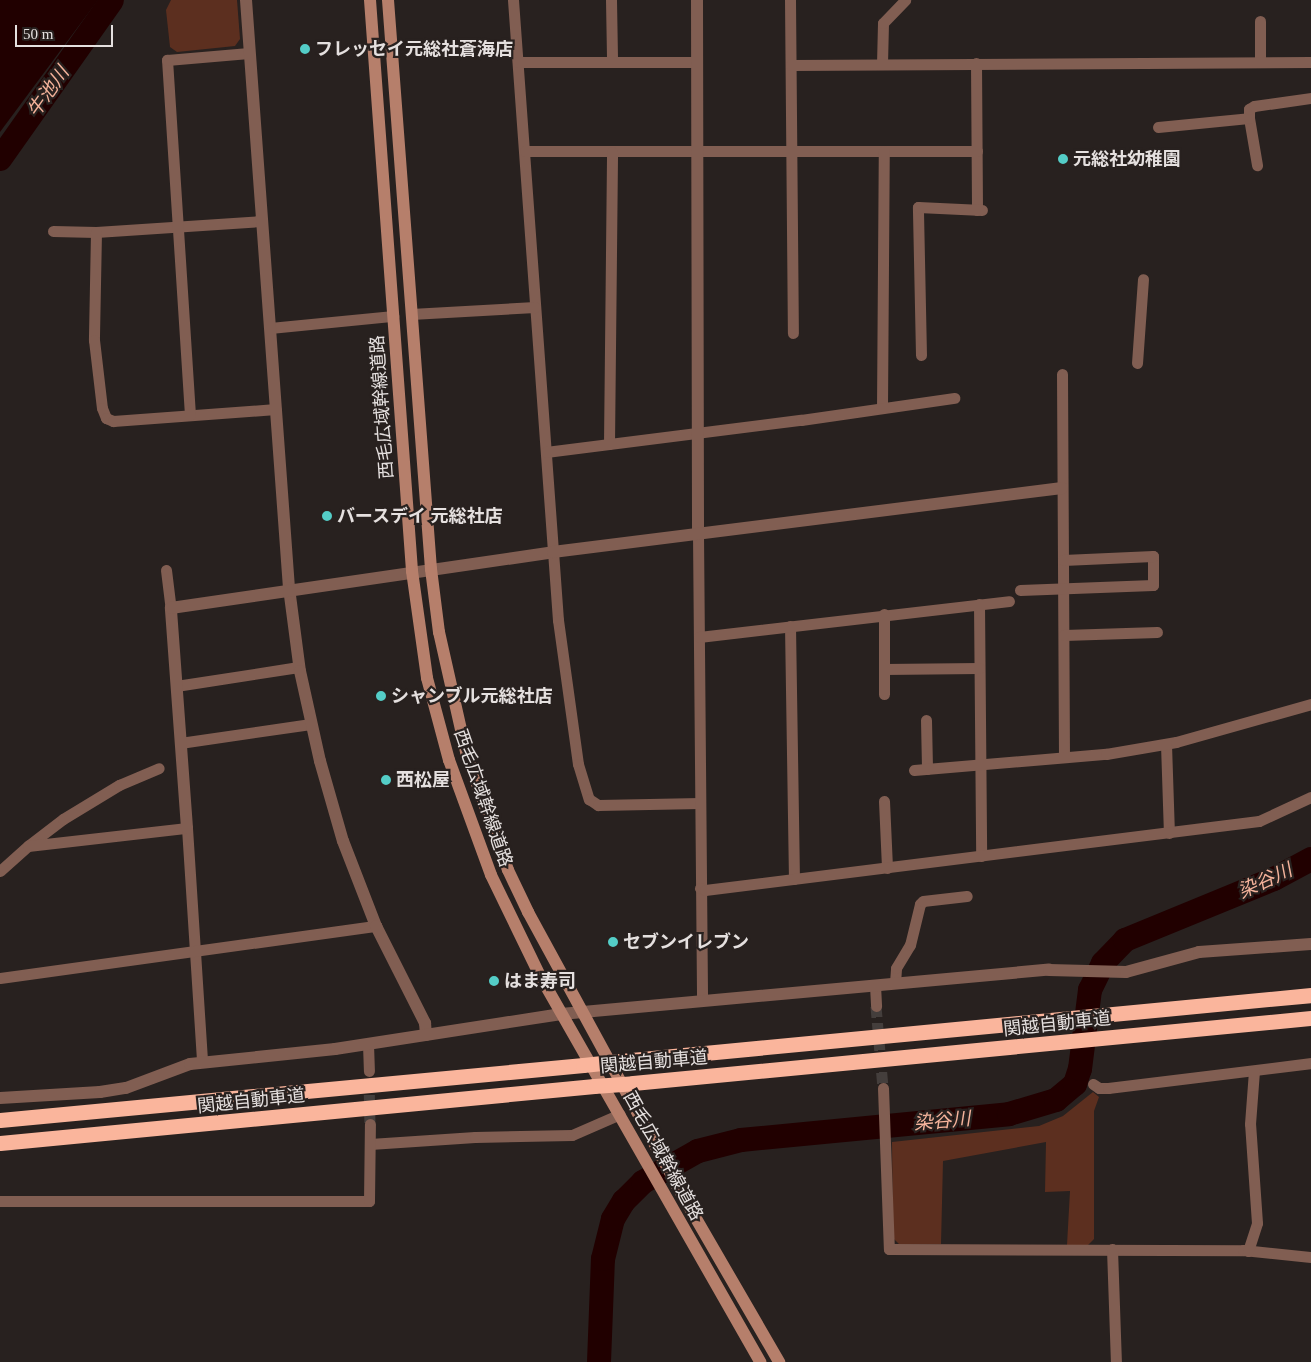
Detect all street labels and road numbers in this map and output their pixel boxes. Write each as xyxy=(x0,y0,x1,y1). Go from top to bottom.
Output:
street label: 西毛広域幹線道路 xyxy=(366,334,398,480)
street label: 西毛広域幹線道路 xyxy=(449,726,517,870)
street label: 関越自動車道 xyxy=(1002,1008,1112,1040)
street label: 関越自動車道 xyxy=(599,1047,709,1077)
street label: 関越自動車道 xyxy=(196,1085,306,1117)
street label: 西毛広域幹線道路 xyxy=(619,1088,707,1224)

